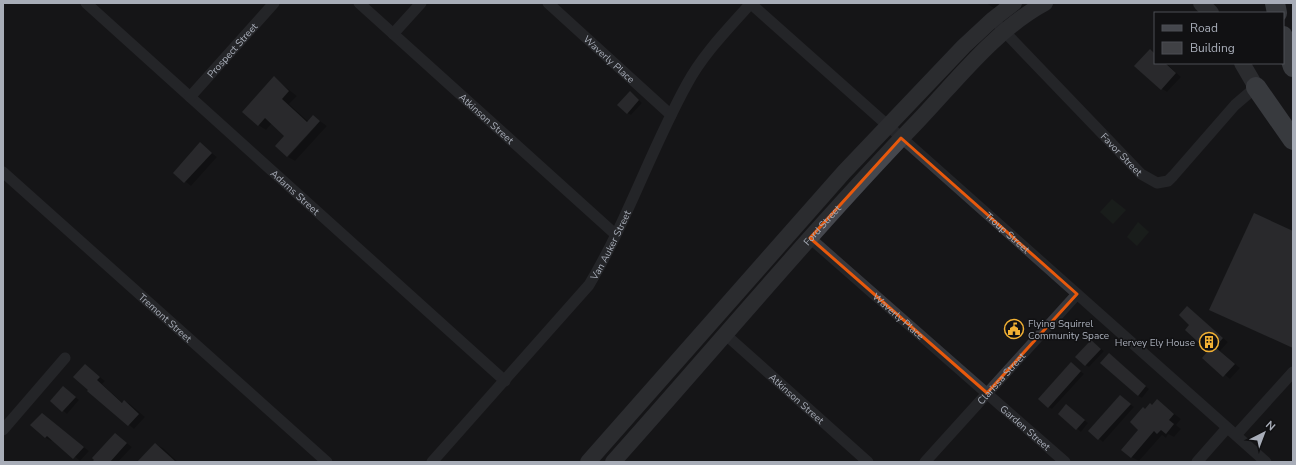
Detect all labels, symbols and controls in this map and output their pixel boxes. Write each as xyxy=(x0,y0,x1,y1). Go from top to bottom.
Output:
legend xyxy=(1154,12,1284,64)
street label: Prospect Street xyxy=(204,20,261,81)
text: Road xyxy=(1190,20,1218,36)
street label: Waverly Place xyxy=(580,33,637,87)
text: Building xyxy=(1190,40,1235,56)
street label: Atkinson Street xyxy=(455,90,517,148)
street label: Favor Street xyxy=(1097,130,1145,180)
street label: Adams Street xyxy=(267,167,323,219)
street label: Ford Street xyxy=(801,202,845,249)
street label: Van Auker Street xyxy=(587,208,635,284)
street label: Troup Street xyxy=(982,209,1033,257)
street label: Tremont Street xyxy=(135,290,195,346)
street label: Waverly Place xyxy=(869,290,927,343)
place label: Flying Squirrel Community Space xyxy=(1028,317,1109,343)
public building icon: Flying Squirrel Community Space xyxy=(1003,318,1025,340)
building icon: Hervey Ely House xyxy=(1198,331,1220,353)
place label: Hervey Ely House xyxy=(1115,336,1195,350)
street label: Clarissa Street xyxy=(974,349,1029,408)
street label: Atkinson Street xyxy=(766,371,827,428)
street label: Garden Street xyxy=(997,402,1054,454)
north arrow xyxy=(1244,413,1284,453)
text: N xyxy=(1262,418,1278,434)

